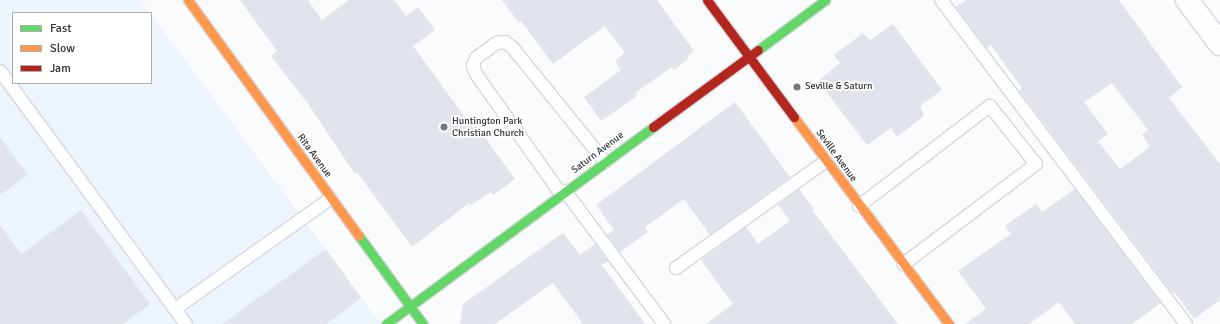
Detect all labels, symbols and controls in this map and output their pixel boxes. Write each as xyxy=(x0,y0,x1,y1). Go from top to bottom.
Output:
legend xyxy=(12,12,152,84)
text: Fast xyxy=(50,21,71,36)
text: Slow xyxy=(50,41,75,56)
text: Jam xyxy=(50,61,71,76)
place label: Seville & Saturn xyxy=(805,81,872,93)
marker: Seville & Saturn xyxy=(792,82,802,92)
place label: Huntington Park Christian Church xyxy=(452,115,524,138)
marker: Huntington Park Christian Church xyxy=(439,122,449,132)
street label: Seville Avenue xyxy=(813,128,859,184)
street label: Saturn Avenue xyxy=(570,130,626,176)
street label: Rita Avenue xyxy=(294,132,334,180)

